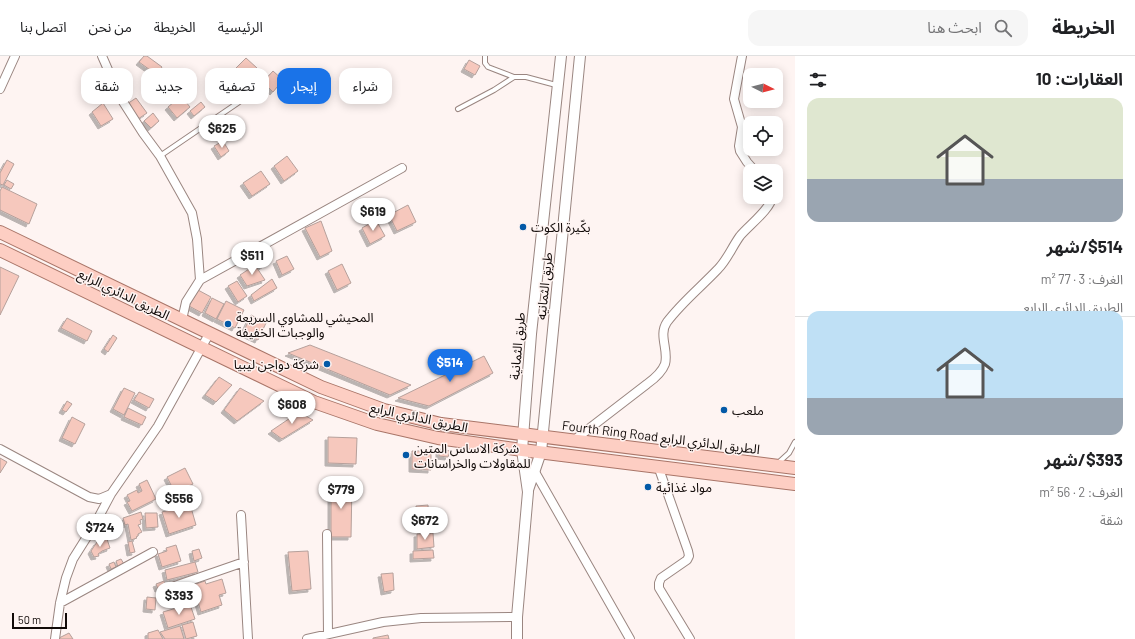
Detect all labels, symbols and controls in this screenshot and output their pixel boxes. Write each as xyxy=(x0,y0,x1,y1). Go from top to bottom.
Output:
search box xyxy=(748,10,1028,46)
text: الخريطة xyxy=(1052,15,1115,38)
icon: search xyxy=(992,17,1014,39)
text: اتصل بنا xyxy=(20,18,66,35)
text: من نحن xyxy=(88,18,132,35)
text: الخريطة xyxy=(154,18,196,35)
text: الرئيسية xyxy=(218,18,263,35)
text: ابحث هنا xyxy=(927,18,982,36)
chip: شقة xyxy=(81,68,133,104)
chip: جديد xyxy=(141,68,197,104)
chip: تصفية xyxy=(205,68,269,104)
chip: إيجار xyxy=(277,68,331,104)
chip: شراء xyxy=(339,68,392,104)
north arrow xyxy=(743,68,783,108)
map controls xyxy=(743,68,783,204)
text: العقارات: 10 xyxy=(1036,68,1123,88)
icon: filters xyxy=(807,69,829,91)
pin: $625 xyxy=(198,115,246,149)
button: locate xyxy=(743,116,783,156)
text: $625 xyxy=(208,120,236,136)
icon: home xyxy=(929,124,1001,196)
button: layers xyxy=(743,164,783,204)
pin: $619 xyxy=(349,198,397,232)
text: $619 xyxy=(360,203,386,219)
place label: بكّيرة الكوت xyxy=(531,219,591,235)
marker: بكّيرة الكوت xyxy=(518,222,528,232)
text: $514/شهر xyxy=(1046,236,1123,256)
pin: $511 xyxy=(228,242,276,276)
text: $511 xyxy=(240,247,264,263)
street label: طريق الثمانيه xyxy=(532,251,557,321)
street label: الطريق الدائري الرابع xyxy=(74,265,172,326)
text: الغرف: 3 · 77 m² xyxy=(1041,271,1123,287)
text: الطريق الدائري الرابع xyxy=(1023,299,1123,315)
place label: المحيشي للمشاوي السريعة والوجبات الخفيفة xyxy=(236,309,374,340)
street label: طريق الثمانية xyxy=(506,311,529,381)
marker: المحيشي للمشاوي السريعة والوجبات الخفيفة xyxy=(223,319,233,329)
icon: home xyxy=(929,337,1001,409)
pin: $514 xyxy=(426,349,474,383)
text: $514 xyxy=(437,354,463,370)
place label: شركة دواجن ليبيا xyxy=(234,356,319,373)
marker: شركة دواجن ليبيا xyxy=(322,359,332,369)
pin: $608 xyxy=(268,391,316,425)
text: $608 xyxy=(278,396,306,412)
street label: الطريق الدائري الرابع xyxy=(368,399,470,438)
place label: ملعب xyxy=(732,402,764,418)
marker: ملعب xyxy=(719,405,729,415)
street label: Fourth Ring Road الطريق الدائري الرابع xyxy=(561,417,761,460)
place label: شركة الاساس المتين للمقاولات والخراسانات xyxy=(414,440,531,471)
text: $393/شهر xyxy=(1044,449,1123,469)
marker: شركة الاساس المتين للمقاولات والخراسانات xyxy=(401,450,411,460)
pin: $779 xyxy=(317,476,365,510)
place label: مواد غذائية xyxy=(656,479,712,495)
text: $779 xyxy=(327,481,355,497)
marker: مواد غذائية xyxy=(643,482,653,492)
text: الغرف: 2 · 56 m² xyxy=(1039,484,1123,500)
pin: $556 xyxy=(155,485,203,519)
text: $556 xyxy=(165,490,193,506)
pin: $672 xyxy=(401,507,449,541)
text: $672 xyxy=(411,512,439,528)
text: شقة xyxy=(1100,512,1123,528)
pin: $724 xyxy=(76,514,124,548)
text: $724 xyxy=(85,519,115,535)
pin: $393 xyxy=(155,582,203,616)
text: $393 xyxy=(165,587,193,603)
scale bar xyxy=(12,611,67,630)
text: 50 m xyxy=(18,613,41,626)

